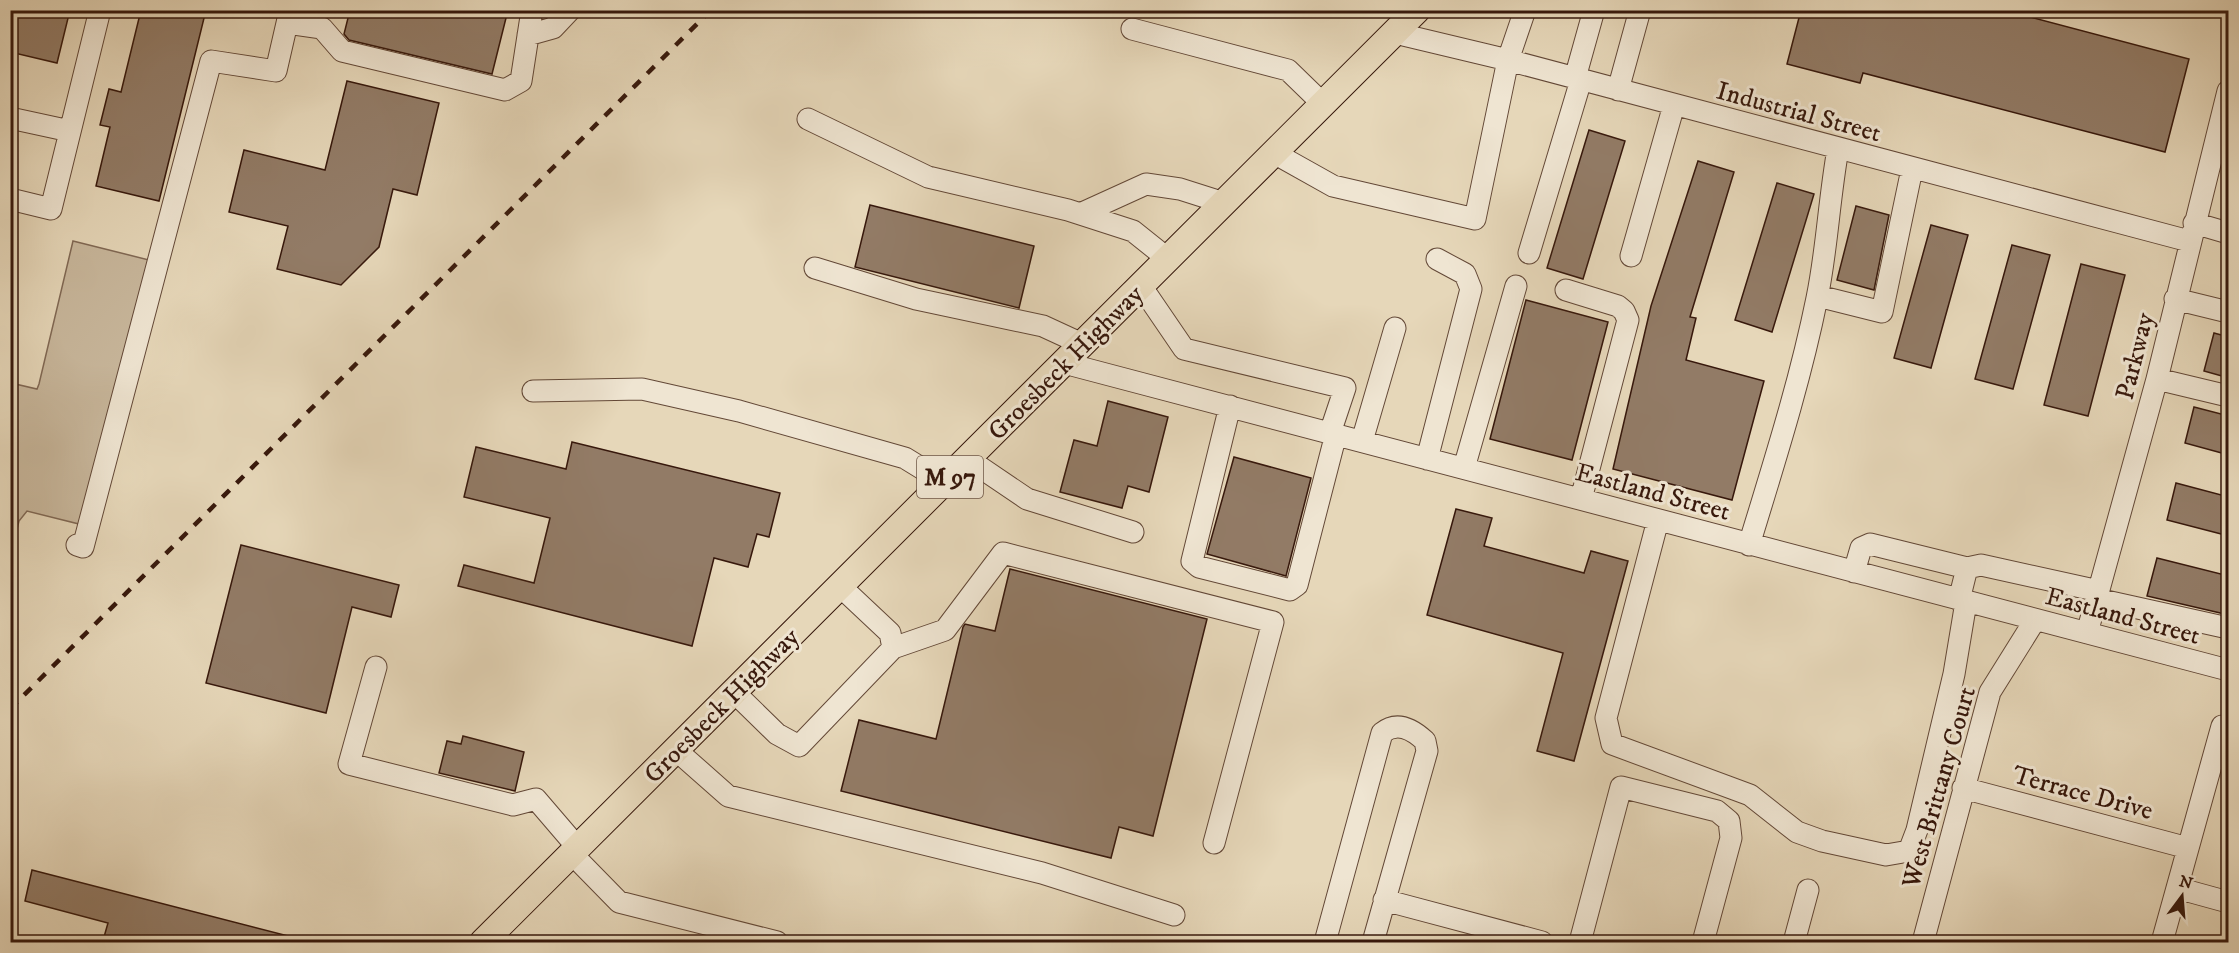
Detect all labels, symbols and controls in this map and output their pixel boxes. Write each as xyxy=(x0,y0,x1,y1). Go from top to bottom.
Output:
street label: Industrial Street xyxy=(1713,75,1885,150)
street label: Groesbeck Highway xyxy=(981,278,1151,448)
street label: Parkway xyxy=(2109,309,2162,403)
road number: M 97 xyxy=(917,456,983,498)
street label: Eastland Street xyxy=(1572,456,1734,529)
street label: Eastland Street xyxy=(2042,580,2204,653)
street label: Groesbeck Highway xyxy=(637,621,807,791)
street label: West Brittany Court xyxy=(1895,683,1984,893)
street label: Terrace Drive xyxy=(2009,759,2156,828)
north arrow xyxy=(2152,866,2212,926)
text: N xyxy=(2177,871,2195,894)

